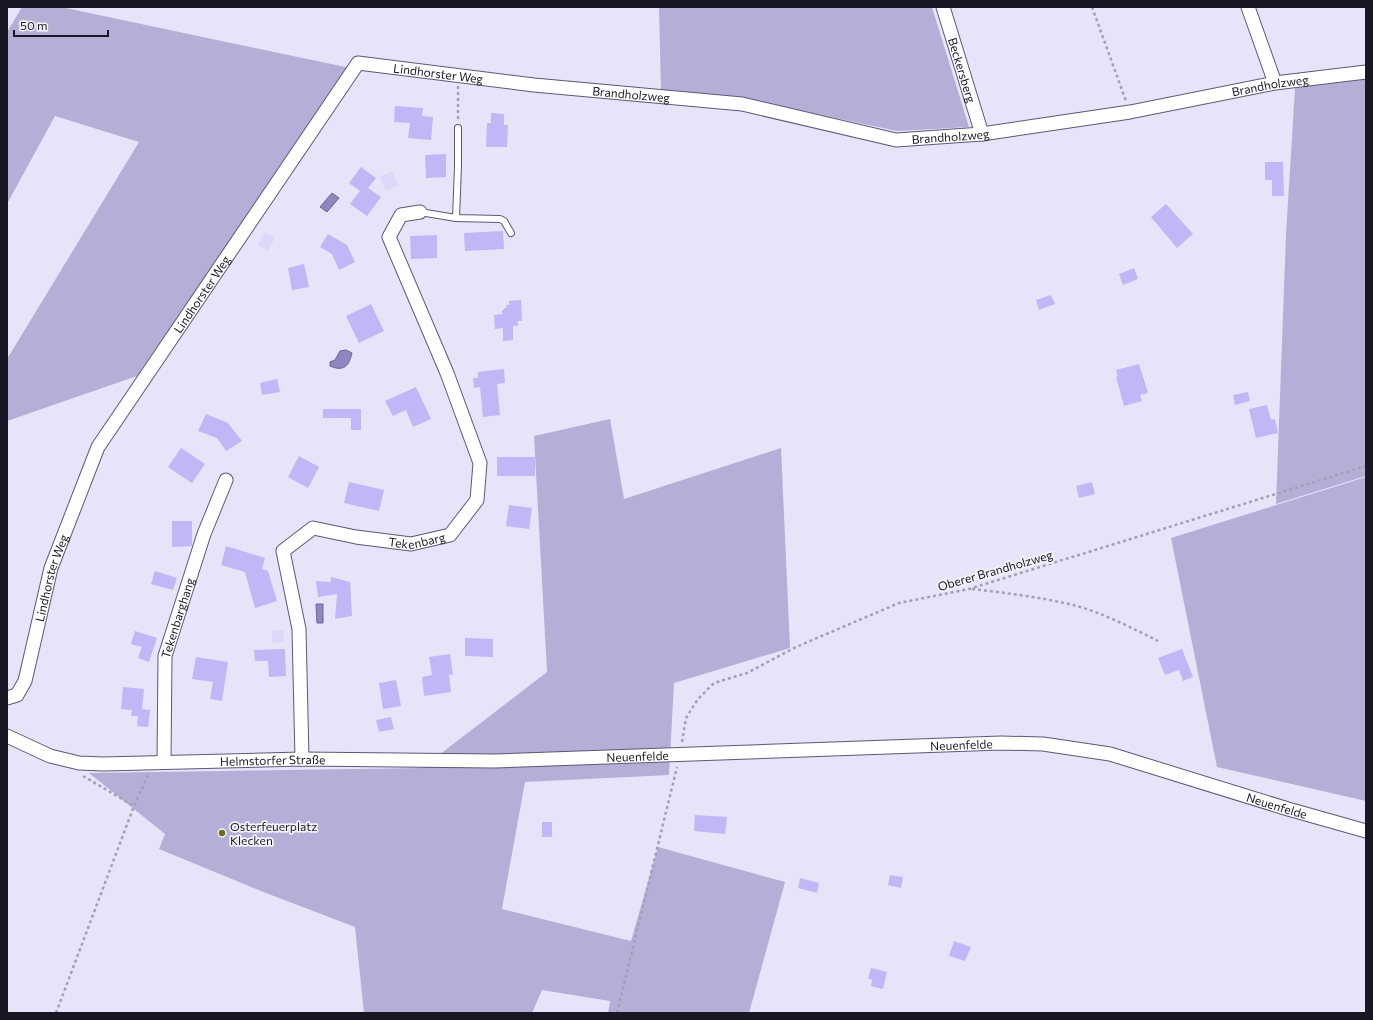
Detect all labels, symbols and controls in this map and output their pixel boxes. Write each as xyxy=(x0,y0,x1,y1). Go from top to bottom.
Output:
scale bar xyxy=(14,12,108,38)
text: 50 m xyxy=(20,18,48,32)
street label: Beckersberg xyxy=(946,36,979,105)
street label: Lindhorster Weg xyxy=(393,60,485,86)
street label: Brandholzweg xyxy=(1230,72,1310,99)
street label: Brandholzweg xyxy=(592,83,671,104)
street label: Brandholzweg xyxy=(911,126,991,146)
street label: Lindhorster Weg xyxy=(170,252,233,335)
street label: Tekenbarg xyxy=(388,529,447,552)
street label: Lindhorster Weg xyxy=(32,532,71,623)
street label: Oberer Brandholzweg xyxy=(936,547,1055,593)
street label: Tekenbarghang xyxy=(158,575,197,660)
street label: Neuenfelde xyxy=(930,736,993,753)
street label: Neuenfelde xyxy=(606,748,669,764)
street label: Helmstorfer Straße xyxy=(220,752,325,768)
street label: Neuenfelde xyxy=(1245,790,1309,821)
place label: Osterfeuerplatz Klecken xyxy=(230,819,317,847)
marker: Osterfeuerplatz Klecken xyxy=(217,828,227,838)

